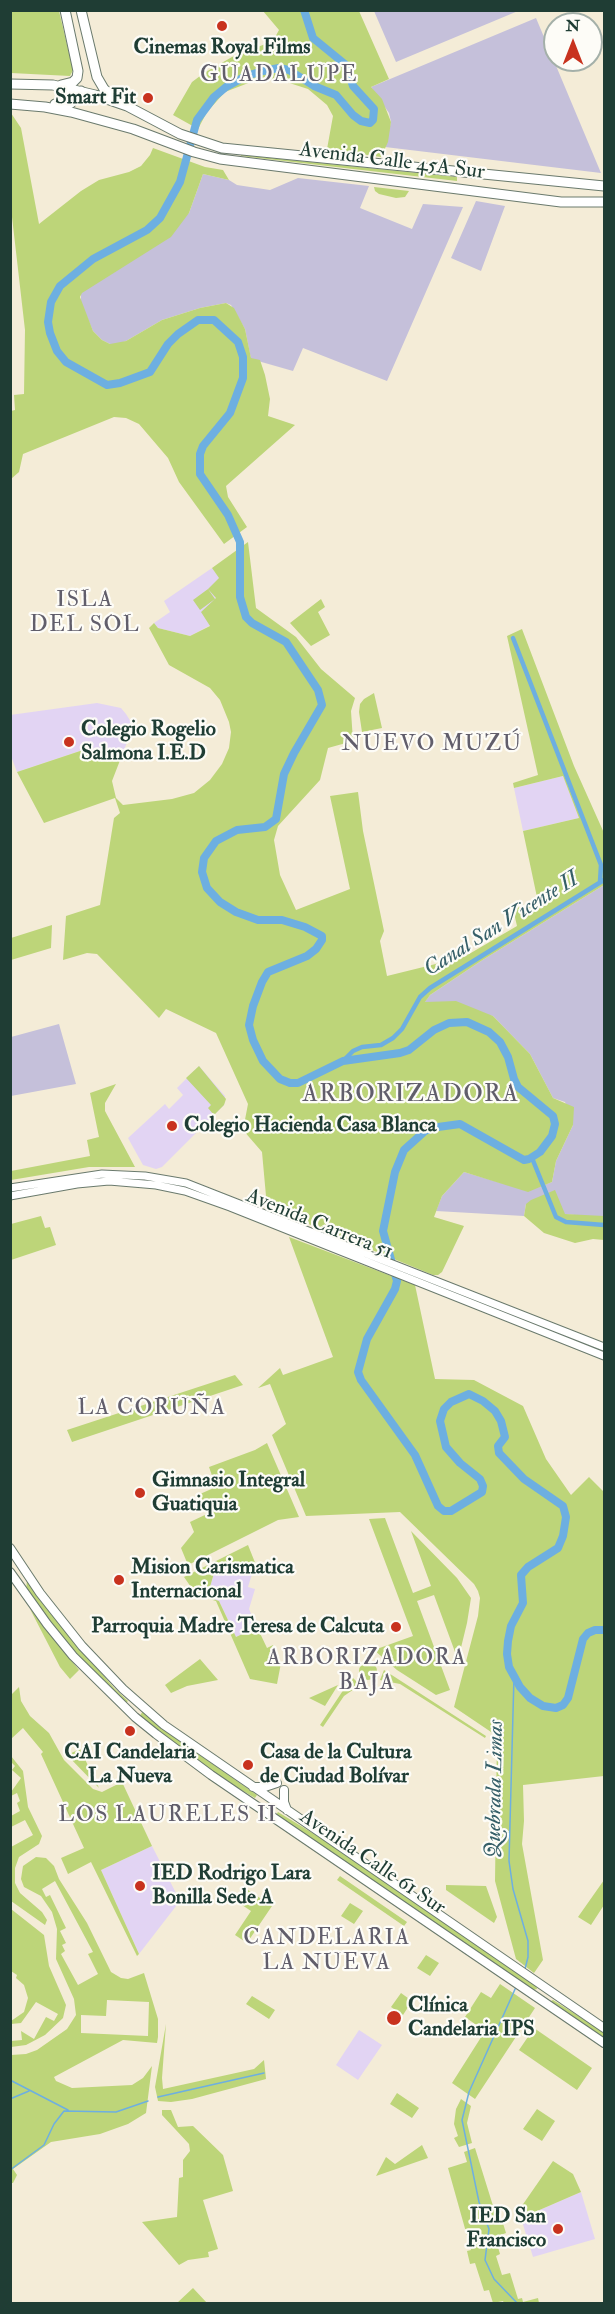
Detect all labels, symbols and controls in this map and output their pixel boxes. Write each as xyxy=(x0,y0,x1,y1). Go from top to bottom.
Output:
north arrow xyxy=(543,12,603,72)
text: N xyxy=(566,16,580,36)
marker: Cinemas Royal Films xyxy=(215,19,229,33)
place label: Cinemas Royal Films xyxy=(134,35,310,61)
district label: GUADALUPE xyxy=(200,63,358,89)
place label: Smart Fit xyxy=(55,85,136,111)
marker: Smart Fit xyxy=(141,91,155,105)
street label: Avenida Calle 45A Sur xyxy=(298,138,486,186)
district label: ISLA DEL SOL xyxy=(30,588,140,640)
place label: Colegio Rogelio Salmona I.E.D xyxy=(81,717,216,767)
district label: NUEVO MUZÚ xyxy=(341,732,523,758)
marker: Colegio Rogelio Salmona I.E.D xyxy=(62,735,76,749)
water label: Canal San Vicente II xyxy=(420,867,584,983)
district label: ARBORIZADORA xyxy=(303,1082,519,1110)
place label: Colegio Hacienda Casa Blanca xyxy=(184,1113,436,1139)
marker: Colegio Hacienda Casa Blanca xyxy=(165,1119,179,1133)
street label: Avenida Carrera 51 xyxy=(242,1184,396,1266)
district label: LA CORUÑA xyxy=(77,1396,227,1422)
place label: Gimnasio Integral Guatiquia xyxy=(152,1468,305,1518)
marker: Gimnasio Integral Guatiquia xyxy=(133,1486,147,1500)
place label: Mision Carismatica Internacional xyxy=(131,1555,294,1605)
marker: Mision Carismatica Internacional xyxy=(112,1573,126,1587)
place label: Parroquia Madre Teresa de Calcuta xyxy=(91,1614,384,1640)
marker: Parroquia Madre Teresa de Calcuta xyxy=(389,1620,403,1634)
district label: ARBORIZADORA BAJA xyxy=(267,1646,467,1698)
water label: Quebrada Limas xyxy=(482,1720,510,1858)
marker: CAI Candelaria La Nueva xyxy=(123,1724,137,1738)
place label: CAI Candelaria La Nueva xyxy=(64,1740,196,1790)
place label: Casa de la Cultura de Ciudad Bolívar xyxy=(260,1740,412,1790)
marker: Casa de la Cultura de Ciudad Bolívar xyxy=(241,1758,255,1772)
district label: LOS LAURELES II xyxy=(58,1803,278,1829)
street label: Avenida Calle 61 Sur xyxy=(294,1805,450,1921)
place label: IED Rodrigo Lara Bonilla Sede A xyxy=(152,1861,311,1911)
marker: IED Rodrigo Lara Bonilla Sede A xyxy=(133,1879,147,1893)
district label: CANDELARIA LA NUEVA xyxy=(243,1926,411,1978)
place label: Clínica Candelaria IPS xyxy=(408,1993,535,2043)
marker: Clínica Candelaria IPS xyxy=(385,2009,403,2027)
place label: IED San Francisco xyxy=(466,2204,546,2254)
marker: IED San Francisco xyxy=(551,2222,565,2236)

